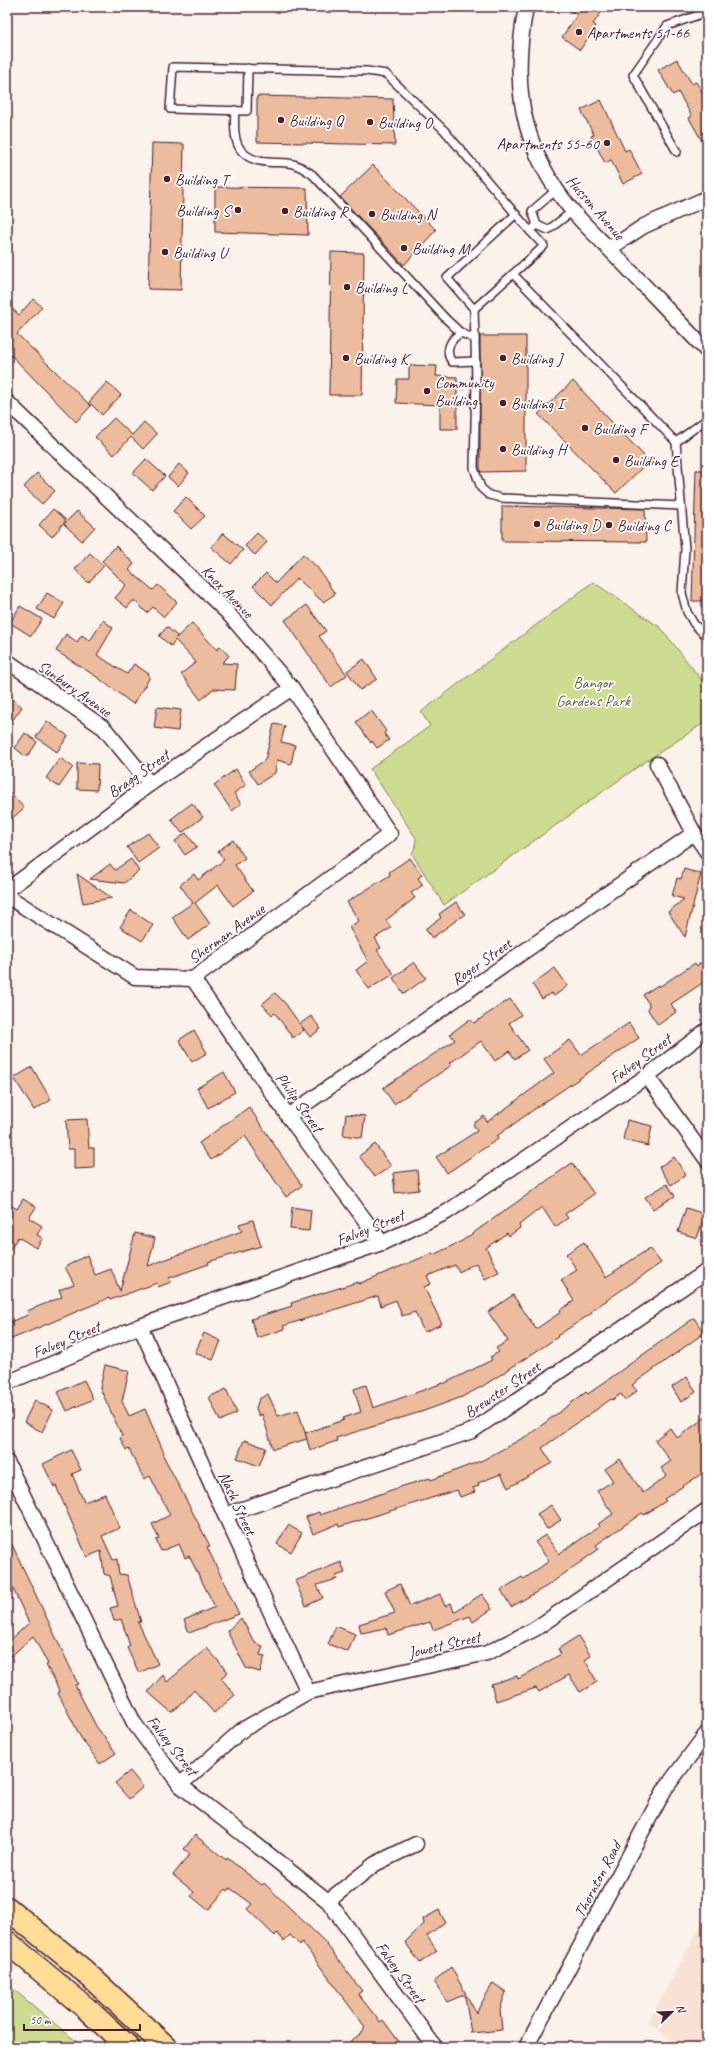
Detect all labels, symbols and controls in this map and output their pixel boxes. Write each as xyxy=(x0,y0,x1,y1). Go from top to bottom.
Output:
place label: Apartments 51-66 xyxy=(587,23,690,43)
marker: Apartments 51-66 xyxy=(574,27,584,37)
place label: Building Q xyxy=(289,111,345,131)
place label: Building O xyxy=(378,113,434,133)
marker: Building Q xyxy=(276,115,286,125)
marker: Building O xyxy=(365,117,375,127)
place label: Apartments 55-60 xyxy=(497,134,601,154)
marker: Apartments 55-60 xyxy=(602,138,612,148)
place label: Building T xyxy=(175,170,232,190)
street label: Husson Avenue xyxy=(562,171,630,246)
marker: Building T xyxy=(162,174,172,184)
place label: Building S xyxy=(176,201,233,221)
place label: Building R xyxy=(293,202,350,222)
marker: Building S xyxy=(233,205,243,215)
place label: Building N xyxy=(380,205,438,225)
marker: Building R xyxy=(280,206,290,216)
marker: Building N xyxy=(367,209,377,219)
place label: Building M xyxy=(412,239,471,259)
place label: Building U xyxy=(173,243,230,263)
marker: Building M xyxy=(399,243,409,253)
marker: Building U xyxy=(160,247,170,257)
place label: Building L xyxy=(355,278,409,298)
marker: Building L xyxy=(342,282,352,292)
place label: Building K xyxy=(354,349,411,369)
place label: Building J xyxy=(511,349,565,369)
marker: Building K xyxy=(341,353,351,363)
marker: Building J xyxy=(498,353,508,363)
place label: Community Building xyxy=(435,373,495,411)
marker: Community Building xyxy=(422,386,432,396)
place label: Building I xyxy=(511,394,567,414)
marker: Building I xyxy=(498,398,508,408)
place label: Building F xyxy=(593,419,650,439)
marker: Building F xyxy=(580,423,590,433)
place label: Building H xyxy=(511,440,569,460)
marker: Building H xyxy=(498,444,508,454)
place label: Building E xyxy=(624,451,681,471)
marker: Building E xyxy=(611,455,621,465)
place label: Building D xyxy=(545,515,602,535)
place label: Building C xyxy=(617,516,672,536)
marker: Building D xyxy=(532,519,542,529)
marker: Building C xyxy=(604,520,614,530)
street label: Knox Avenue xyxy=(197,561,259,624)
street label: Sunbury Avenue xyxy=(34,656,117,723)
park label: Bangor Gardens Park xyxy=(556,673,631,711)
street label: Bragg Street xyxy=(104,744,175,802)
street label: Sherman Avenue xyxy=(184,898,270,968)
street label: Roger Street xyxy=(448,933,517,990)
street label: Falvey Street xyxy=(606,1028,677,1088)
street label: Philip Street xyxy=(271,1069,329,1138)
street label: Falvey Street xyxy=(334,1204,410,1251)
street label: Falvey Street xyxy=(30,1316,106,1363)
street label: Brewster Street xyxy=(461,1356,546,1423)
street label: Nash Street xyxy=(214,1469,261,1540)
street label: Jowett Street xyxy=(405,1626,485,1663)
street label: Falvey Street xyxy=(142,1711,204,1782)
street label: Thornton Road xyxy=(570,1836,627,1921)
street label: Falvey Street xyxy=(371,1938,431,2009)
north arrow xyxy=(652,1992,692,2032)
text: N xyxy=(673,2002,690,2016)
scale bar xyxy=(24,2006,140,2032)
text: 50 m xyxy=(30,2012,52,2028)

